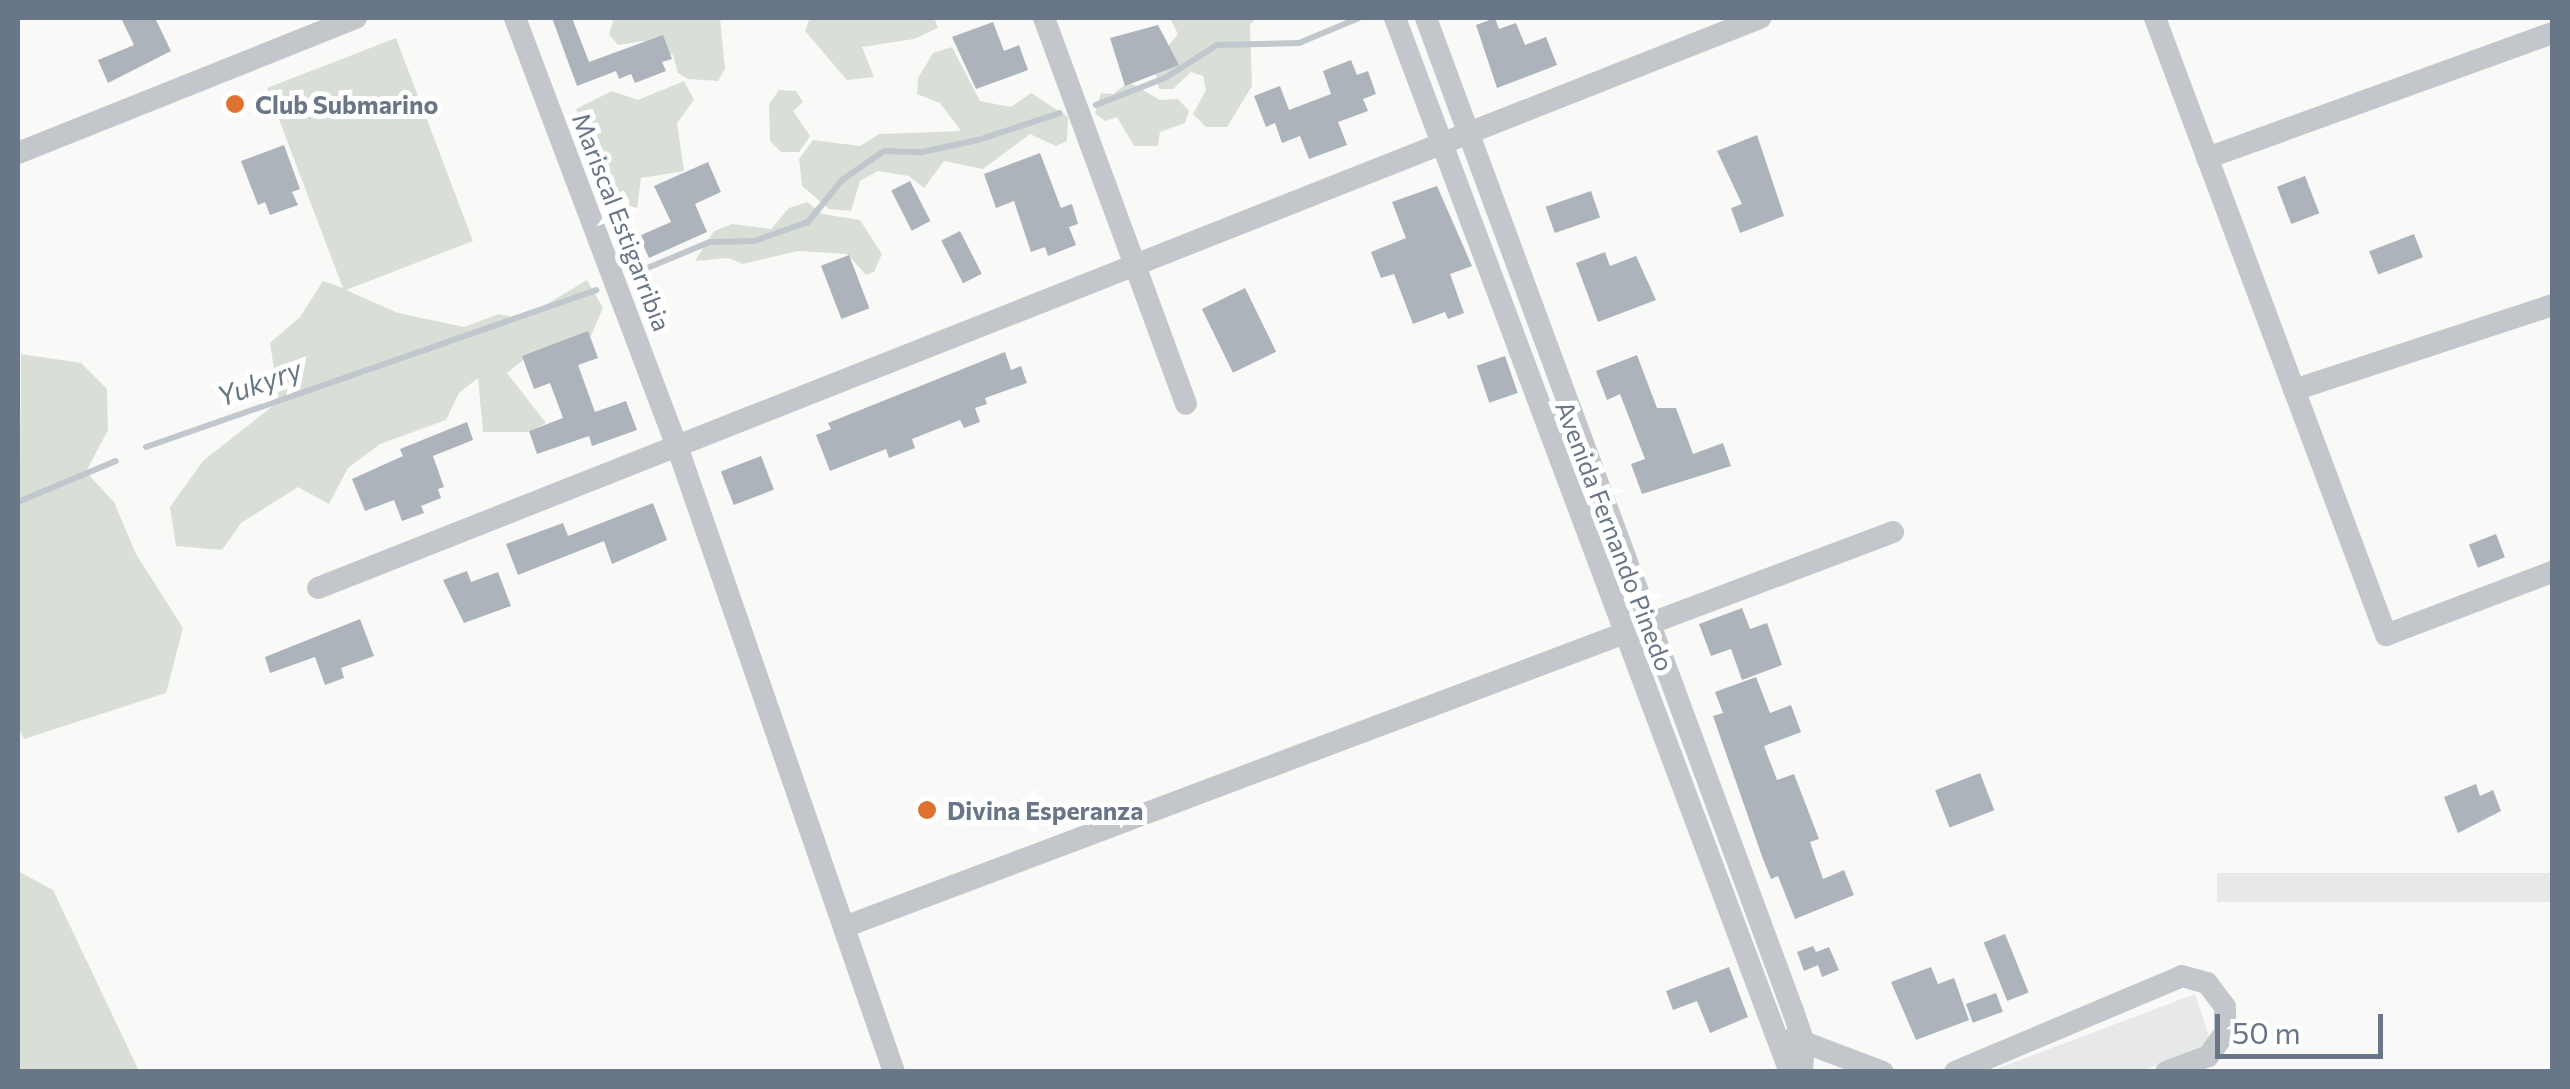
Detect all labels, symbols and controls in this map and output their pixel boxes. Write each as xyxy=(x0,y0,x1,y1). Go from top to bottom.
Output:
place label: Club Submarino xyxy=(255,89,438,119)
marker: Club Submarino xyxy=(224,93,246,115)
street label: Mariscal Estigarribia xyxy=(567,109,677,335)
water label: Yukyry xyxy=(212,351,306,413)
street label: Avenida Fernando Pinedo xyxy=(1550,397,1680,675)
place label: Divina Esperanza xyxy=(947,795,1143,825)
marker: Divina Esperanza xyxy=(916,799,938,821)
scale bar xyxy=(2220,994,2388,1056)
text: 50 m xyxy=(2232,1013,2301,1050)

